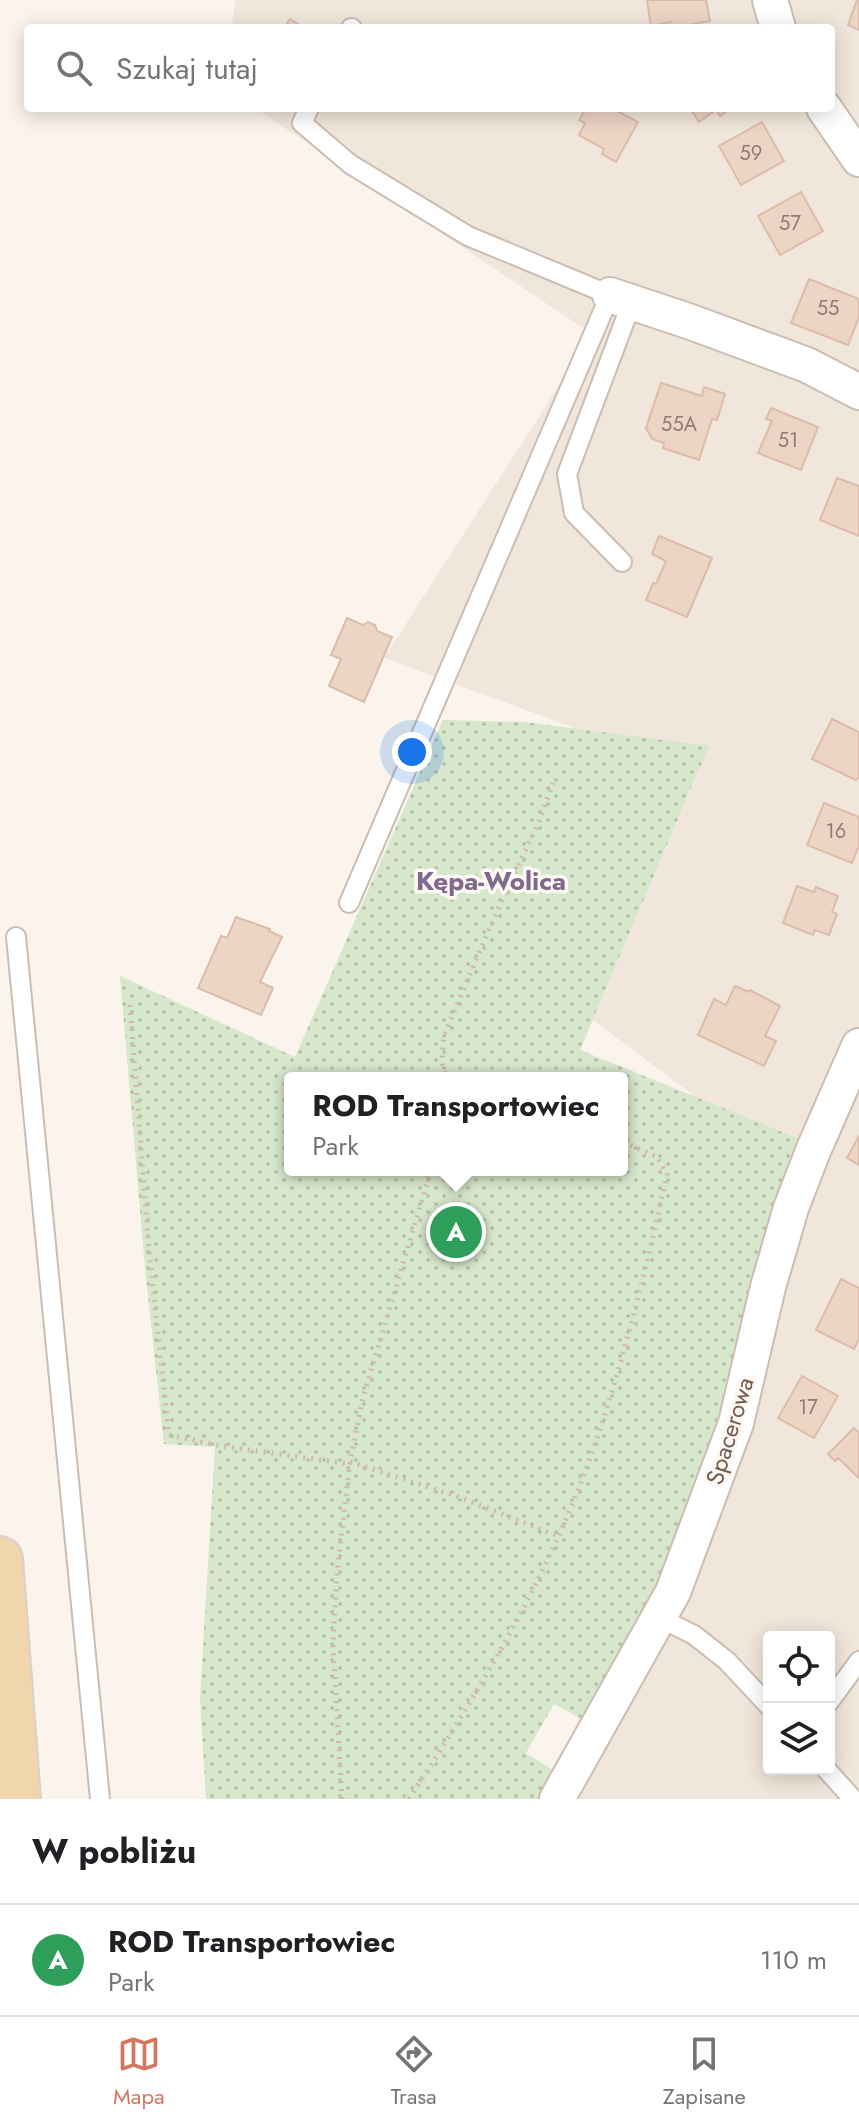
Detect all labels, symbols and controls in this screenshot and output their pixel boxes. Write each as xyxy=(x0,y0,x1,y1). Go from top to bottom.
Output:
search box xyxy=(24,24,835,112)
icon: search xyxy=(52,46,96,90)
text: Szukaj tutaj xyxy=(116,47,258,90)
house number: 59 xyxy=(740,139,762,168)
house number: 57 xyxy=(779,209,801,238)
house number: 55 xyxy=(817,294,839,323)
house number: 55A xyxy=(661,410,698,439)
house number: 51 xyxy=(778,426,798,455)
your location xyxy=(392,732,432,772)
house number: 16 xyxy=(826,817,846,846)
district label: Kępa-Wolica xyxy=(416,862,566,900)
popup xyxy=(284,1072,628,1176)
text: ROD Transportowiec xyxy=(312,1084,600,1127)
text: Park xyxy=(312,1127,359,1165)
pin: A xyxy=(430,1202,482,1262)
street label: Spacerowa xyxy=(697,1373,762,1489)
house number: 17 xyxy=(798,1393,818,1422)
map controls xyxy=(763,1631,835,1775)
button: locate xyxy=(763,1631,835,1703)
button: layers xyxy=(763,1703,835,1775)
text: W pobliżu xyxy=(32,1827,196,1876)
text: ROD Transportowiec xyxy=(108,1920,395,1963)
text: A xyxy=(48,1941,68,1979)
text: 110 m xyxy=(760,1941,827,1979)
text: Park xyxy=(108,1963,154,2001)
tab: Mapa xyxy=(113,2032,165,2112)
tab: Trasa xyxy=(391,2032,437,2112)
tab: Zapisane xyxy=(663,2032,746,2112)

